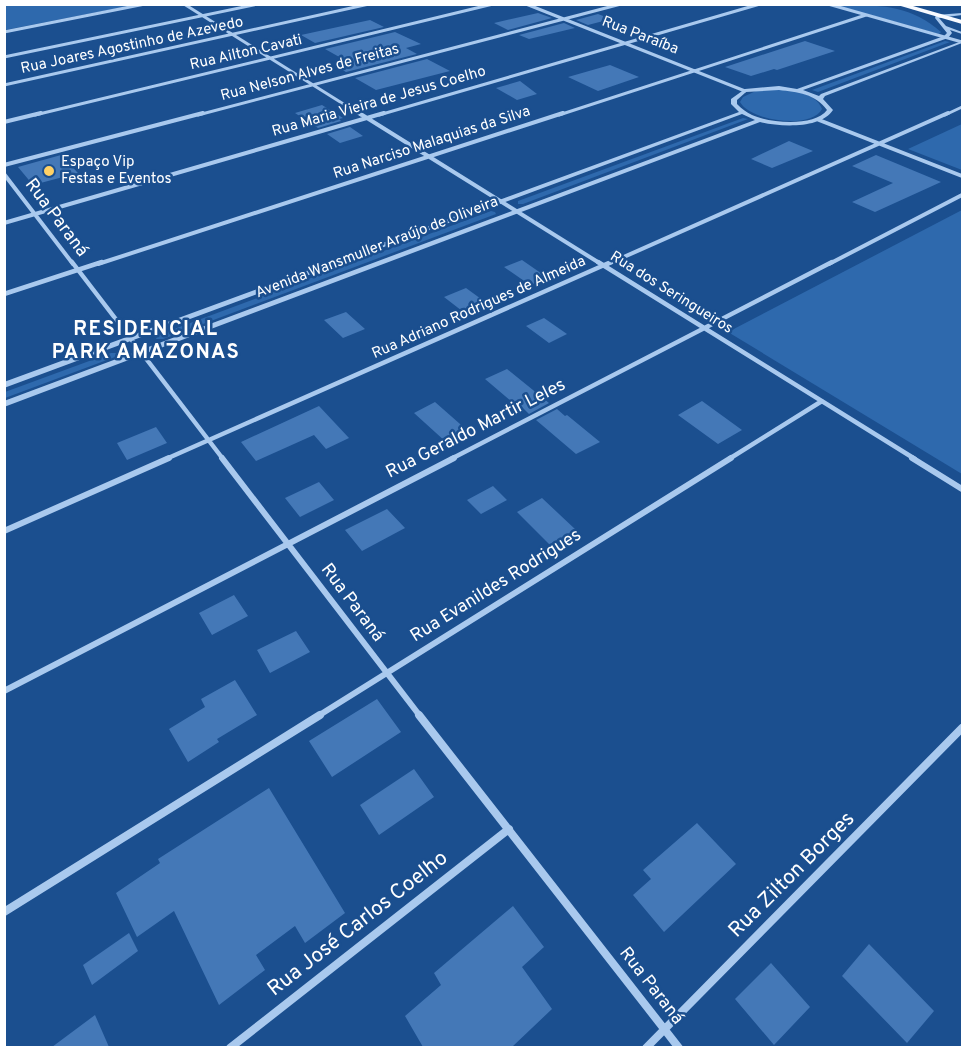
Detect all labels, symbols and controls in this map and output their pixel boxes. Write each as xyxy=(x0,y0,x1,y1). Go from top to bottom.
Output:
street label: Rua Joares Agostinho de Azevedo xyxy=(19,13,245,79)
street label: Rua Paraíba xyxy=(599,13,681,59)
street label: Rua Ailton Cavati xyxy=(188,31,304,75)
street label: Rua Nelson Alves de Freitas xyxy=(219,40,401,106)
street label: Rua Maria Vieira de Jesus Coelho xyxy=(270,62,488,142)
street label: Rua Narciso Malaquias da Silva xyxy=(331,102,533,184)
place label: Espaço Vip Festas e Eventos xyxy=(61,153,172,189)
marker: Espaço Vip Festas e Eventos xyxy=(42,164,56,178)
street label: Rua Paraná xyxy=(19,174,93,262)
street label: Avenida Wansmuller Araújo de Oliveira xyxy=(253,193,501,303)
street label: Rua dos Seringueiros xyxy=(606,247,736,339)
street label: Rua Adriano Rodrigues de Almeida xyxy=(369,252,589,364)
district label: RESIDENCIAL PARK AMAZONAS xyxy=(52,317,240,366)
street label: Rua Geraldo Martir Leles xyxy=(382,374,570,484)
street label: Rua Evanildes Rodrigues xyxy=(406,524,586,648)
street label: Rua Paraná xyxy=(315,559,389,647)
street label: Rua Zilton Borges xyxy=(723,806,861,944)
street label: Rua José Carlos Coelho xyxy=(262,845,454,1003)
street label: Rua Paraná xyxy=(614,943,688,1029)

